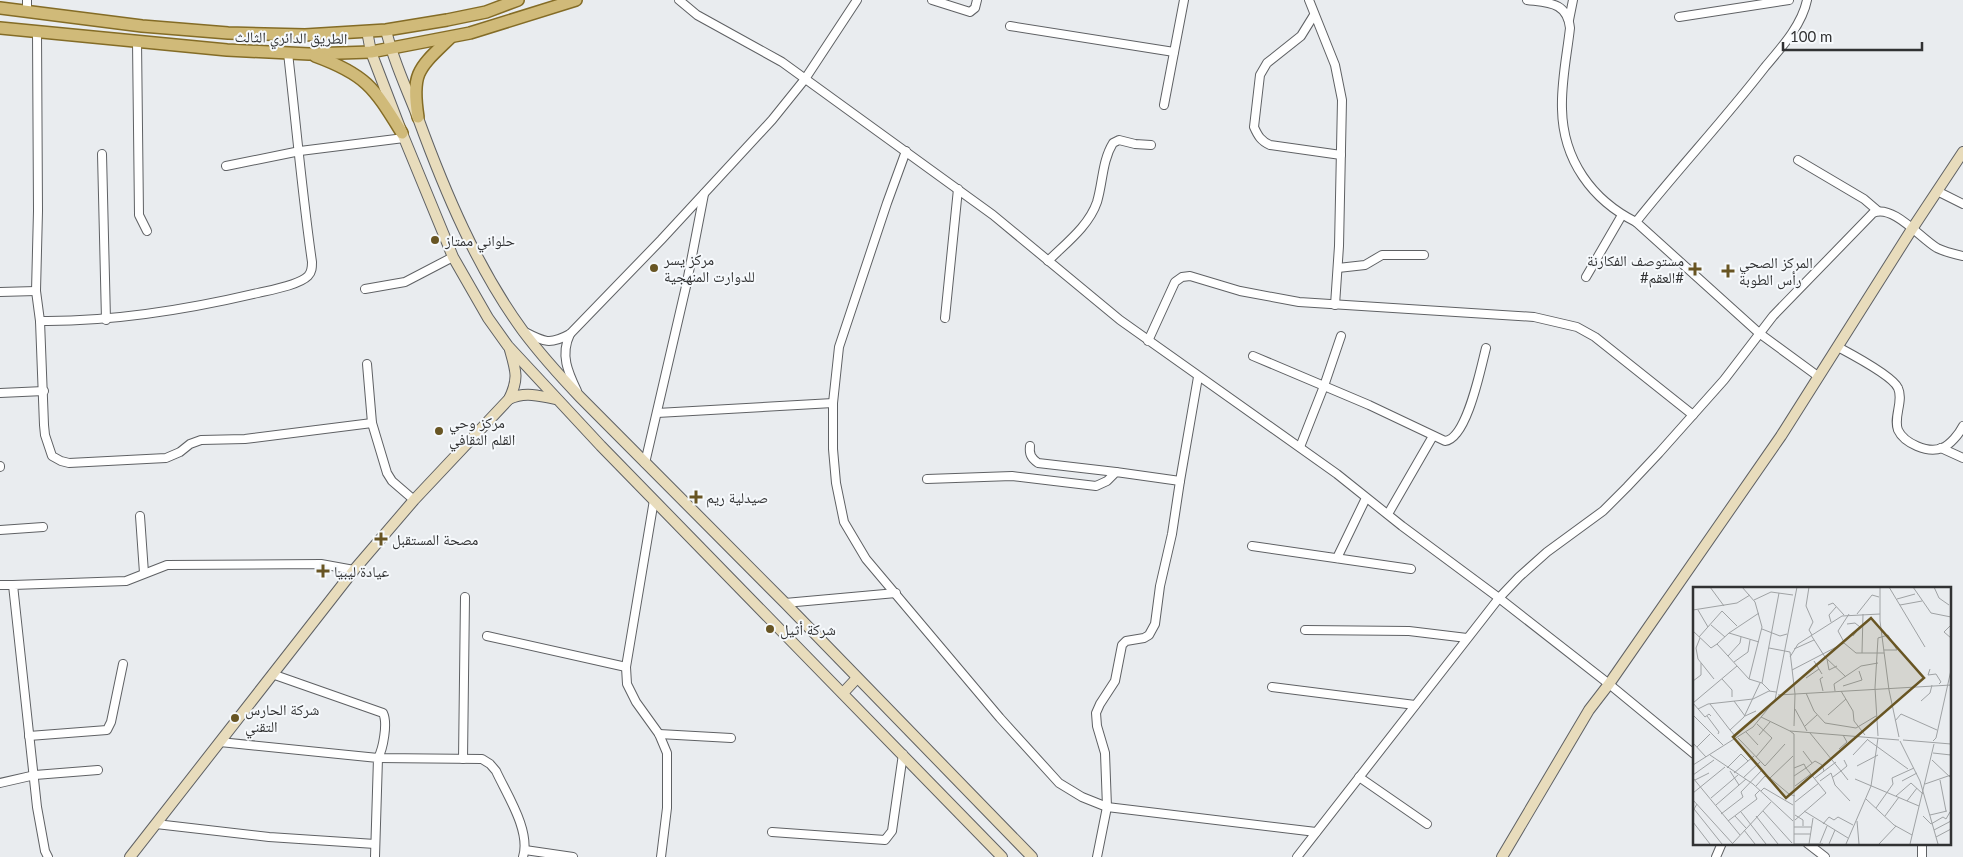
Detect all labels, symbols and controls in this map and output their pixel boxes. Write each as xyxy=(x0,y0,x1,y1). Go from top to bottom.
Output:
scale bar xyxy=(1783,20,1922,52)
street label: الطريق الدائري الثالث xyxy=(234,27,348,51)
text: 100 m xyxy=(1790,27,1832,45)
place label: حلواني ممتاز xyxy=(444,231,516,253)
marker: حلواني ممتاز xyxy=(429,234,441,246)
place label: مركز يسر للدوارت المنهجية xyxy=(663,250,755,286)
place label: مستوصف الفكارنة #العقم# xyxy=(1587,251,1684,288)
place label: المركز الصحي رأس الطوبة xyxy=(1739,253,1813,290)
marker: مركز يسر للدوارت المنهجية xyxy=(648,262,660,274)
marker: مستوصف الفكارنة #العقم# xyxy=(1688,262,1702,276)
marker: المركز الصحي رأس الطوبة xyxy=(1721,264,1735,278)
place label: مركز وحي القلم الثقافي xyxy=(449,413,515,452)
marker: مركز وحي القلم الثقافي xyxy=(433,425,445,437)
place label: صيدلية ريم xyxy=(706,488,768,508)
marker: صيدلية ريم xyxy=(690,491,702,503)
place label: مصحة المستقبل xyxy=(392,530,479,550)
marker: مصحة المستقبل xyxy=(374,532,388,546)
place label: عيادة ليبيا xyxy=(334,562,390,580)
marker: عيادة ليبيا xyxy=(316,564,330,578)
inset map xyxy=(1693,587,1950,844)
place label: شركة أثيل xyxy=(780,620,836,640)
marker: شركة أثيل xyxy=(764,623,776,635)
place label: شركة الحارس التقني xyxy=(245,700,319,739)
marker: شركة الحارس التقني xyxy=(229,712,241,724)

